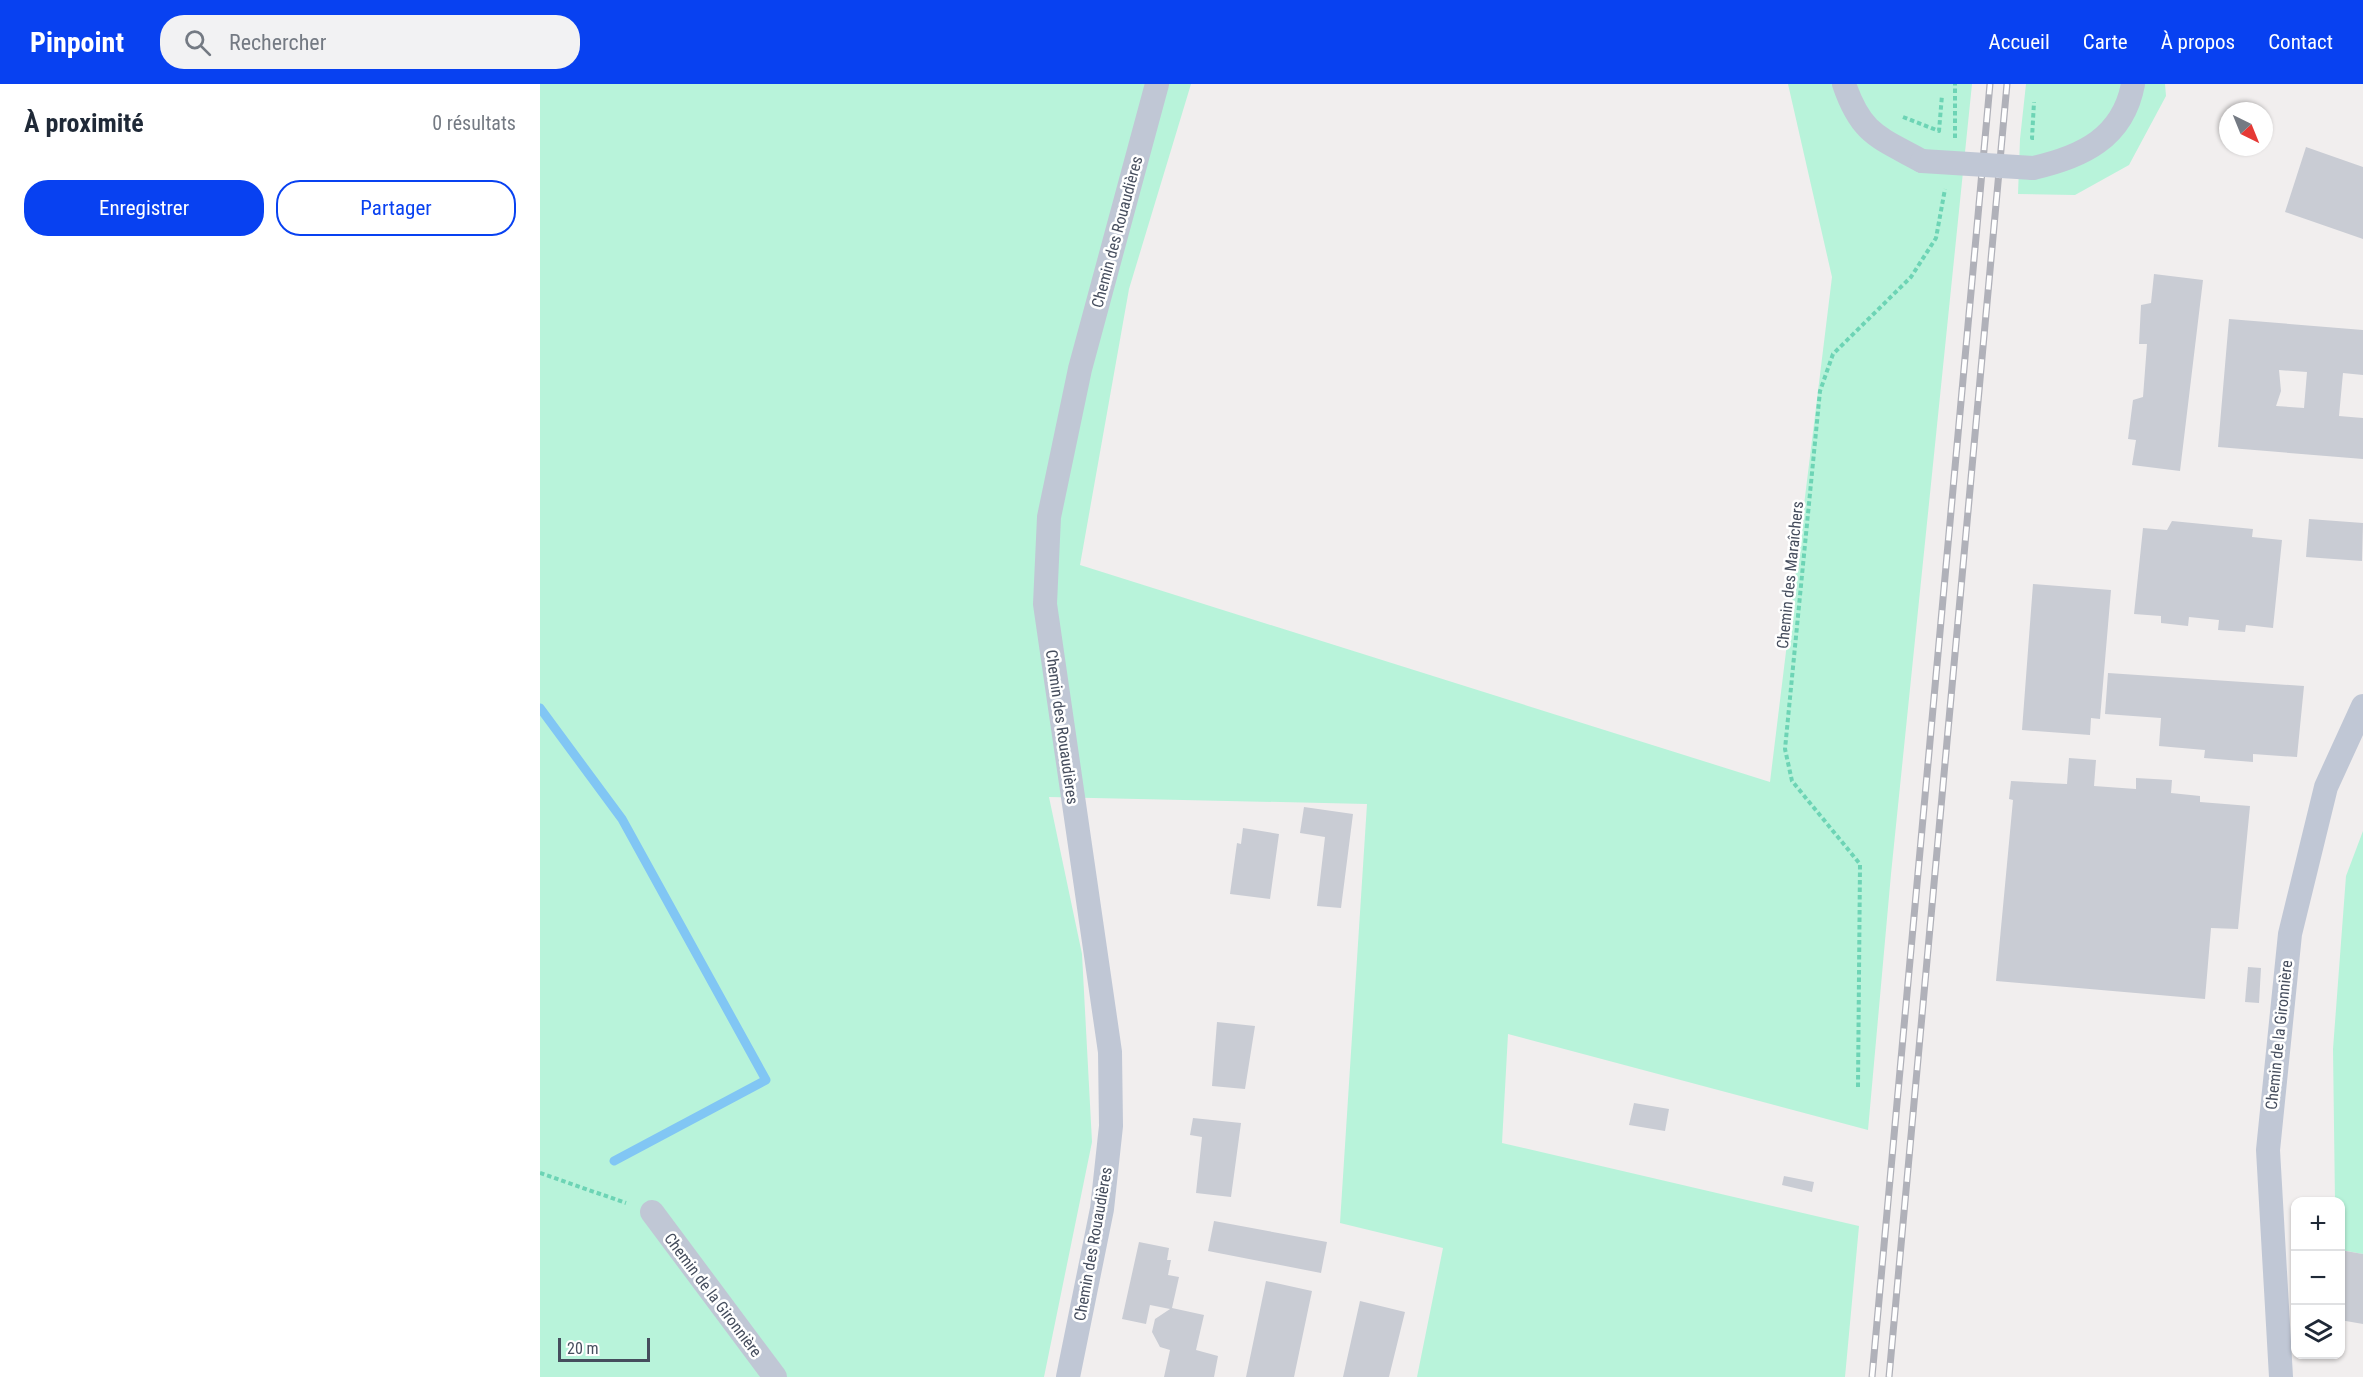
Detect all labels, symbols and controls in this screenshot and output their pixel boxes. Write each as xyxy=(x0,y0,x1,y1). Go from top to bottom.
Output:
search box xyxy=(160,15,580,69)
text: Pinpoint xyxy=(30,26,124,59)
icon: search xyxy=(181,26,214,59)
text: Rechercher xyxy=(229,30,326,55)
text: Accueil xyxy=(1989,30,2050,54)
text: Carte xyxy=(2083,30,2128,54)
text: À propos xyxy=(2161,30,2235,54)
text: Contact xyxy=(2268,30,2333,54)
north arrow xyxy=(2219,102,2273,156)
text: À proximité xyxy=(24,108,144,138)
text: 0 résultats xyxy=(432,111,516,135)
street label: Chemin des Rouaudières xyxy=(1088,154,1146,310)
button: Enregistrer xyxy=(24,180,264,236)
button: Partager xyxy=(276,180,516,236)
street label: Chemin des Maraîchers xyxy=(1773,500,1807,650)
street label: Chemin des Rouaudières xyxy=(1042,648,1082,806)
street label: Chemin de la Gironnière xyxy=(2262,959,2296,1111)
street label: Chemin des Rouaudières xyxy=(1070,1165,1116,1323)
map controls xyxy=(2291,1197,2345,1359)
button: + xyxy=(2291,1197,2345,1251)
street label: Chemin de la Gironnière xyxy=(660,1229,766,1361)
button: − xyxy=(2291,1251,2345,1305)
button: layers xyxy=(2291,1305,2345,1359)
scale bar xyxy=(558,1335,650,1362)
text: 20 m xyxy=(567,1339,599,1358)

